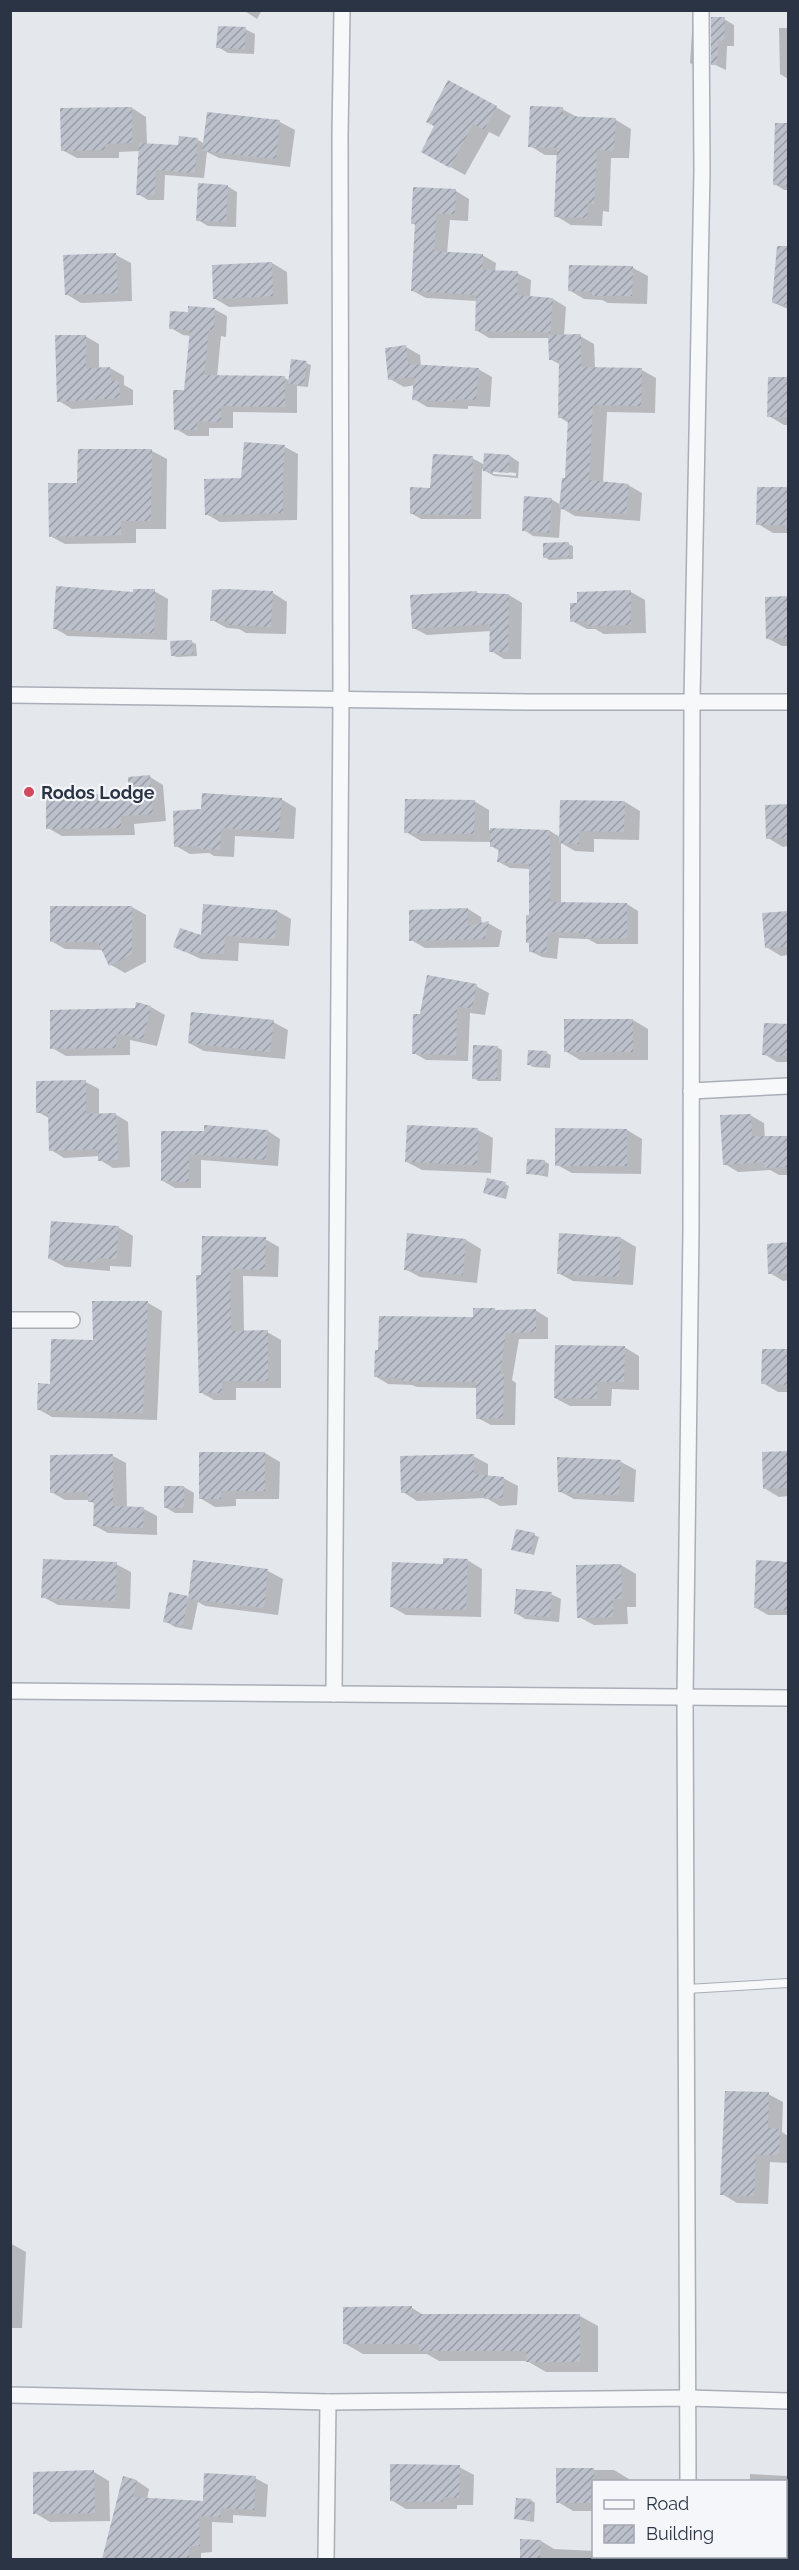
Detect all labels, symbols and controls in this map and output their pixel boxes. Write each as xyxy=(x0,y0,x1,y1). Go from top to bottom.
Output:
place label: Rodos Lodge xyxy=(41,782,155,803)
marker: Rodos Lodge xyxy=(22,785,36,799)
legend xyxy=(592,2480,787,2558)
text: Road xyxy=(646,2493,689,2514)
text: Building xyxy=(646,2523,714,2544)

